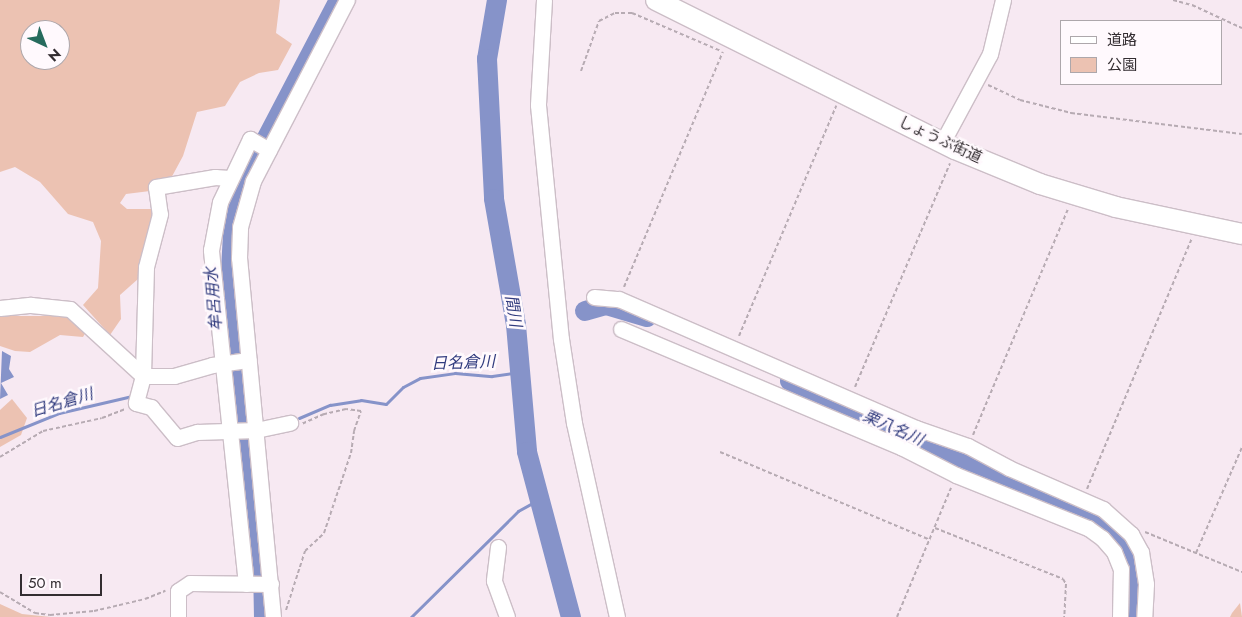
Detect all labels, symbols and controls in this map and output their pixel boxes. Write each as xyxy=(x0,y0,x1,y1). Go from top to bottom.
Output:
north arrow xyxy=(20,20,70,70)
legend xyxy=(1060,20,1222,85)
text: 道路 xyxy=(1107,29,1137,51)
text: N xyxy=(44,44,65,66)
text: 公園 xyxy=(1107,54,1137,76)
street label: しょうぶ街道 xyxy=(895,113,985,167)
water label: 牟呂用水 xyxy=(202,266,226,332)
water label: 間川 xyxy=(501,294,525,328)
water label: 日名倉川 xyxy=(431,352,495,374)
water label: 日名倉川 xyxy=(29,384,95,422)
water label: 栗八名川 xyxy=(860,406,926,450)
scale bar xyxy=(22,564,105,596)
text: 50 m xyxy=(28,572,62,594)

